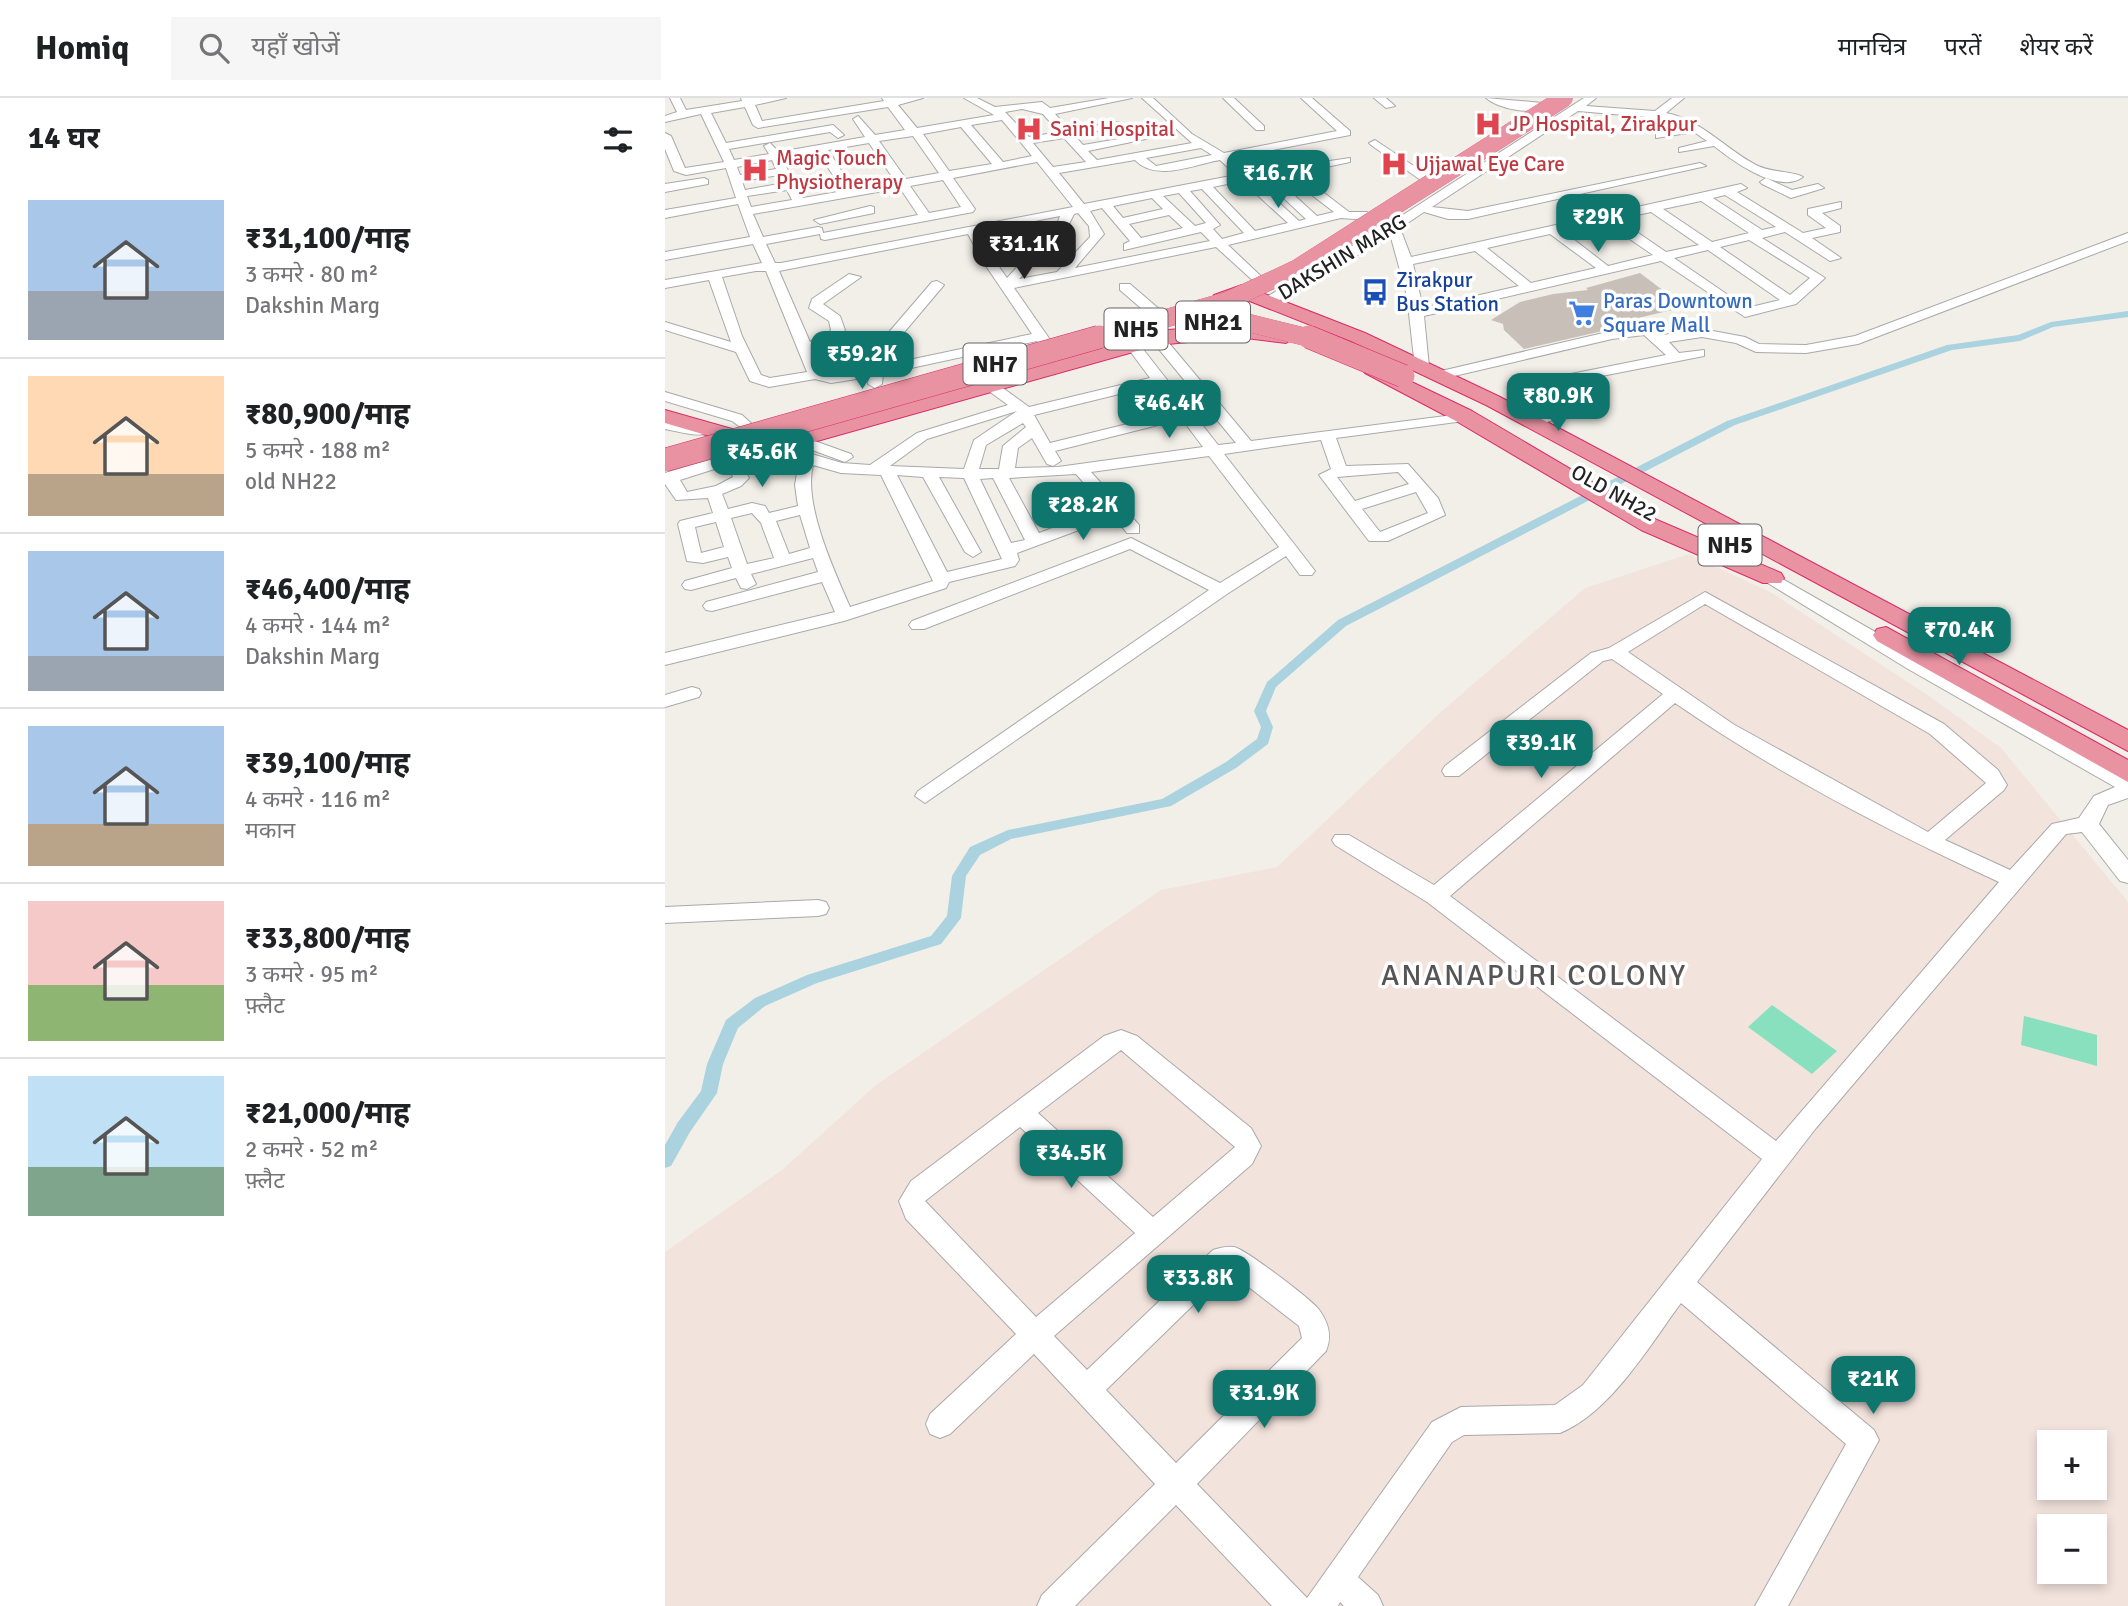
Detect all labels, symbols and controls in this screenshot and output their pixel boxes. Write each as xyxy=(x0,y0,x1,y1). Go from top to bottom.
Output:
search box xyxy=(171,17,661,80)
text: Homiq xyxy=(35,28,129,69)
icon: search xyxy=(195,29,233,67)
text: यहाँ खोजें xyxy=(251,31,340,63)
text: मानचित्र xyxy=(1838,32,1906,62)
text: परतें xyxy=(1944,32,1981,62)
text: शेयर करें xyxy=(2019,32,2093,62)
hospital icon: JP Hospital, Zirakpur xyxy=(1473,109,1503,139)
place label: JP Hospital, Zirakpur xyxy=(1509,111,1697,137)
hospital icon: Saini Hospital xyxy=(1014,114,1044,144)
place label: Saini Hospital xyxy=(1050,116,1175,142)
text: 14 घर xyxy=(28,120,100,157)
icon: filters xyxy=(599,121,637,159)
place label: Magic Touch Physiotherapy xyxy=(776,145,903,195)
hospital icon: Ujjawal Eye Care xyxy=(1379,149,1409,179)
pin: ₹16.7K xyxy=(1221,150,1335,210)
place label: Ujjawal Eye Care xyxy=(1415,151,1565,177)
hospital icon: Magic Touch Physiotherapy xyxy=(740,155,770,185)
text: ₹16.7K xyxy=(1243,158,1313,187)
pin: ₹29K xyxy=(1557,194,1639,254)
text: ₹29K xyxy=(1572,202,1624,231)
street label: DAKSHIN MARG xyxy=(1273,208,1411,306)
text: ₹31,100/माह xyxy=(245,220,410,257)
pin: ₹31.1K xyxy=(967,222,1081,281)
icon: home xyxy=(84,228,168,312)
text: ₹31.1K xyxy=(989,229,1059,258)
text: 3 कमरे · 80 m² xyxy=(245,260,378,289)
place label: Zirakpur Bus Station xyxy=(1396,267,1499,317)
bus stop icon: Zirakpur Bus Station xyxy=(1360,277,1390,307)
place label: Paras Downtown Square Mall xyxy=(1603,288,1753,338)
text: Dakshin Marg xyxy=(245,291,380,320)
supermarket icon: Paras Downtown Square Mall xyxy=(1567,298,1597,328)
road number: NH21 xyxy=(1176,302,1250,342)
road number: NH5 xyxy=(1105,308,1168,350)
pin: ₹59.2K xyxy=(805,331,919,391)
text: ₹59.2K xyxy=(827,339,897,368)
road number: NH7 xyxy=(963,344,1027,384)
pin: ₹80.9K xyxy=(1501,374,1615,433)
pin: ₹46.4K xyxy=(1112,380,1226,440)
text: ₹80.9K xyxy=(1523,381,1593,410)
text: ₹46.4K xyxy=(1134,388,1204,417)
text: ₹80,900/माह xyxy=(245,396,410,433)
icon: home xyxy=(84,404,168,488)
pin: ₹45.6K xyxy=(705,430,819,489)
text: 5 कमरे · 188 m² xyxy=(245,436,391,465)
text: ₹45.6K xyxy=(727,437,797,466)
street label: OLD NH22 xyxy=(1567,459,1661,527)
text: old NH22 xyxy=(245,467,337,496)
pin: ₹28.2K xyxy=(1026,482,1140,542)
text: ₹28.2K xyxy=(1048,490,1118,519)
road number: NH5 xyxy=(1699,524,1761,565)
text: ₹46,400/माह xyxy=(245,571,410,608)
icon: home xyxy=(84,579,168,663)
pin: ₹70.4K xyxy=(1902,608,2016,667)
text: 4 कमरे · 144 m² xyxy=(245,611,391,640)
text: ₹70.4K xyxy=(1924,615,1994,644)
text: Dakshin Marg xyxy=(245,642,380,671)
pin: ₹39.1K xyxy=(1484,720,1598,780)
text: ₹39.1K xyxy=(1506,728,1576,757)
text: ₹39,100/माह xyxy=(245,745,410,782)
icon: home xyxy=(84,754,168,838)
text: 4 कमरे · 116 m² xyxy=(245,785,391,814)
text: मकान xyxy=(245,816,295,845)
text: ₹33,800/माह xyxy=(245,920,410,957)
icon: home xyxy=(84,929,168,1013)
district label: ANANAPURI COLONY xyxy=(1381,957,1687,994)
text: 3 कमरे · 95 m² xyxy=(245,960,378,989)
text: फ़्लैट xyxy=(245,991,285,1020)
text: ₹21,000/माह xyxy=(245,1095,410,1132)
icon: home xyxy=(84,1104,168,1188)
pin: ₹34.5K xyxy=(1014,1130,1128,1190)
text: 2 कमरे · 52 m² xyxy=(245,1135,378,1164)
text: ₹34.5K xyxy=(1036,1138,1106,1167)
text: फ़्लैट xyxy=(245,1166,285,1195)
pin: ₹33.8K xyxy=(1141,1256,1255,1315)
text: ₹33.8K xyxy=(1163,1263,1233,1292)
pin: ₹21K xyxy=(1832,1356,1914,1416)
text: ₹21K xyxy=(1847,1364,1899,1393)
pin: ₹31.9K xyxy=(1207,1370,1321,1430)
text: ₹31.9K xyxy=(1229,1378,1299,1407)
map controls xyxy=(2037,1430,2107,1584)
button: + xyxy=(2037,1430,2107,1500)
button: − xyxy=(2037,1514,2107,1584)

